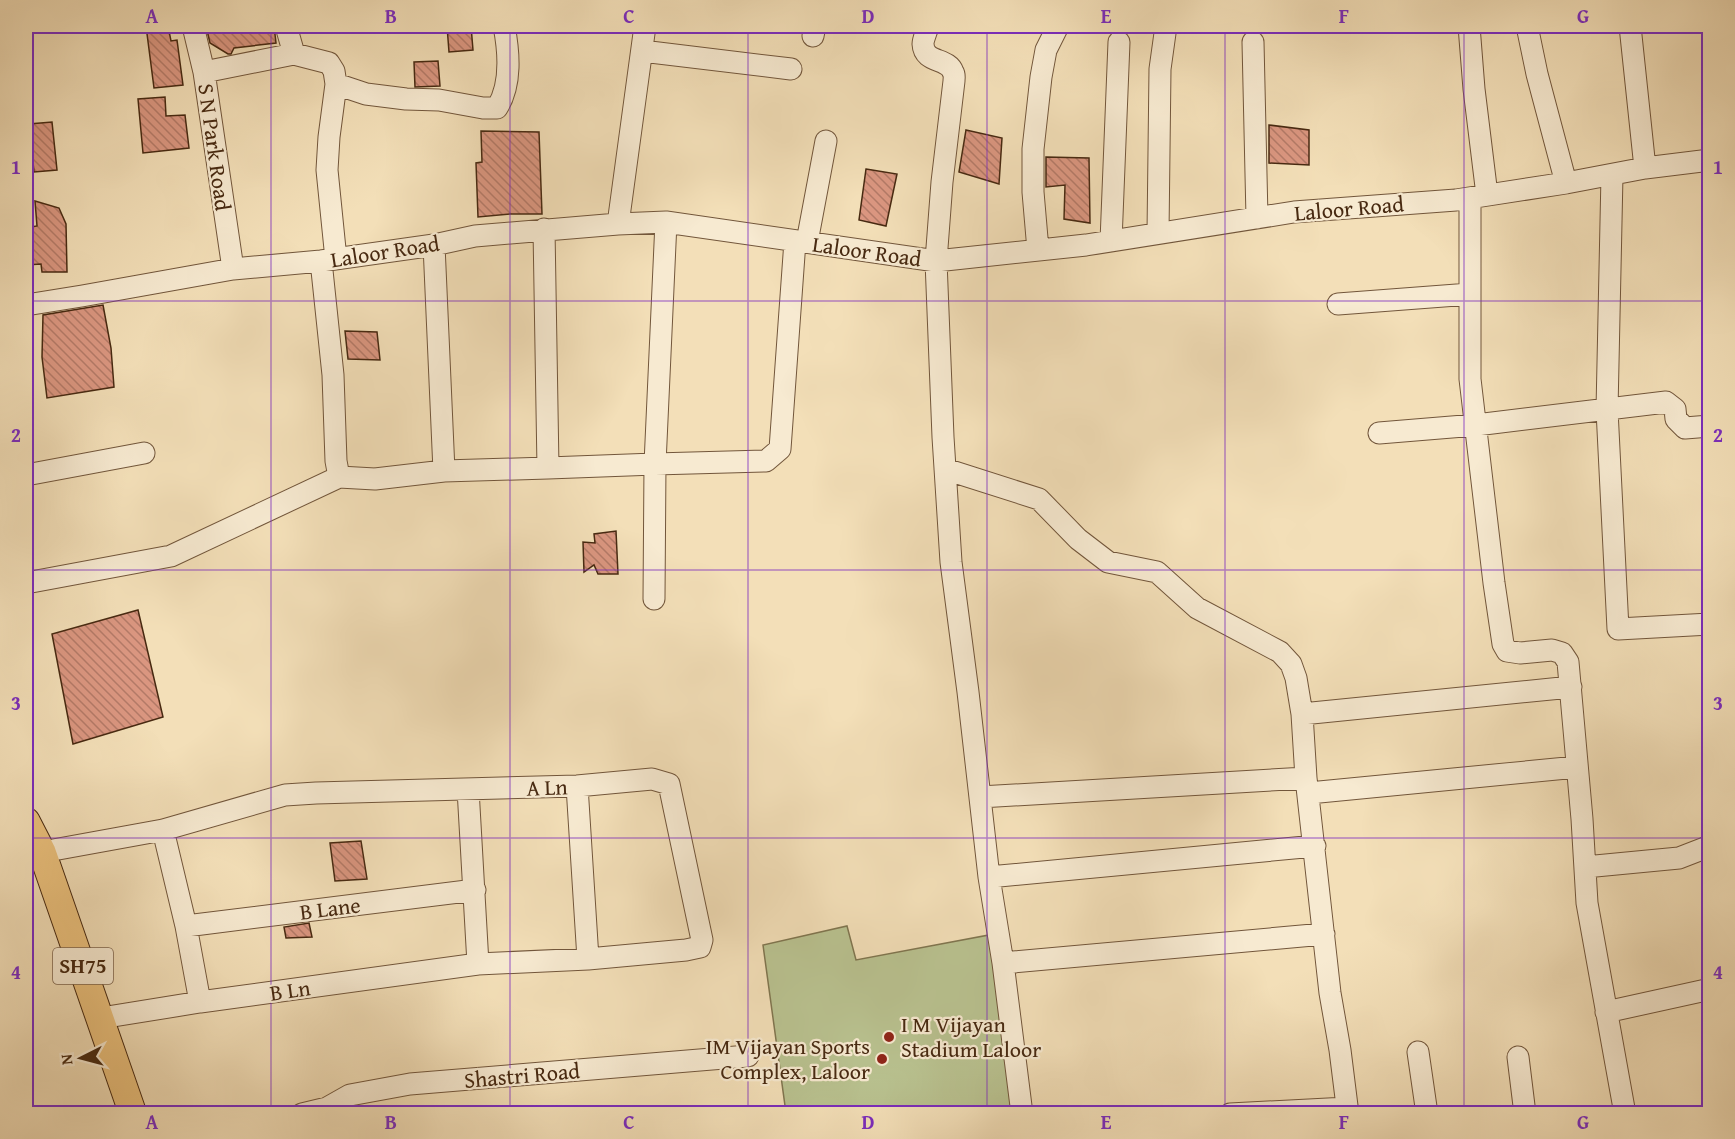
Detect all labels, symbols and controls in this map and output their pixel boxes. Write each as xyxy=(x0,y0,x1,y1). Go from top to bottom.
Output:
text: A xyxy=(146,1,159,30)
text: B xyxy=(385,1,397,30)
text: C xyxy=(623,1,635,30)
text: D xyxy=(861,1,875,30)
text: E xyxy=(1101,1,1112,30)
text: F xyxy=(1339,1,1349,30)
text: G xyxy=(1577,1,1589,30)
street label: S N Park Road xyxy=(190,81,240,213)
text: 1 xyxy=(11,152,21,181)
text: 1 xyxy=(1713,152,1723,181)
street label: Laloor Road xyxy=(1293,187,1405,229)
street label: Laloor Road xyxy=(328,227,442,275)
street label: Laloor Road xyxy=(810,228,924,275)
text: 2 xyxy=(11,420,21,449)
text: 2 xyxy=(1713,420,1723,449)
text: 3 xyxy=(11,688,21,717)
text: 3 xyxy=(1713,688,1723,717)
street label: A Ln xyxy=(526,770,569,804)
street label: B Lane xyxy=(298,888,362,928)
road number: SH75 xyxy=(53,948,113,984)
text: 4 xyxy=(11,957,21,986)
text: 4 xyxy=(1713,957,1723,986)
street label: B Ln xyxy=(268,971,313,1009)
place label: I M Vijayan Stadium Laloor xyxy=(901,1008,1041,1065)
north arrow xyxy=(51,1028,111,1088)
place label: IM Vijayan Sports Complex, Laloor xyxy=(706,1030,870,1087)
marker: I M Vijayan Stadium Laloor xyxy=(882,1030,896,1044)
marker: IM Vijayan Sports Complex, Laloor xyxy=(875,1052,889,1066)
text: N xyxy=(54,1053,79,1066)
street label: Shastri Road xyxy=(463,1054,581,1096)
text: A xyxy=(146,1107,159,1136)
text: B xyxy=(385,1107,397,1136)
text: C xyxy=(623,1107,635,1136)
text: D xyxy=(861,1107,875,1136)
text: E xyxy=(1101,1107,1112,1136)
text: F xyxy=(1339,1107,1349,1136)
text: G xyxy=(1577,1107,1589,1136)

